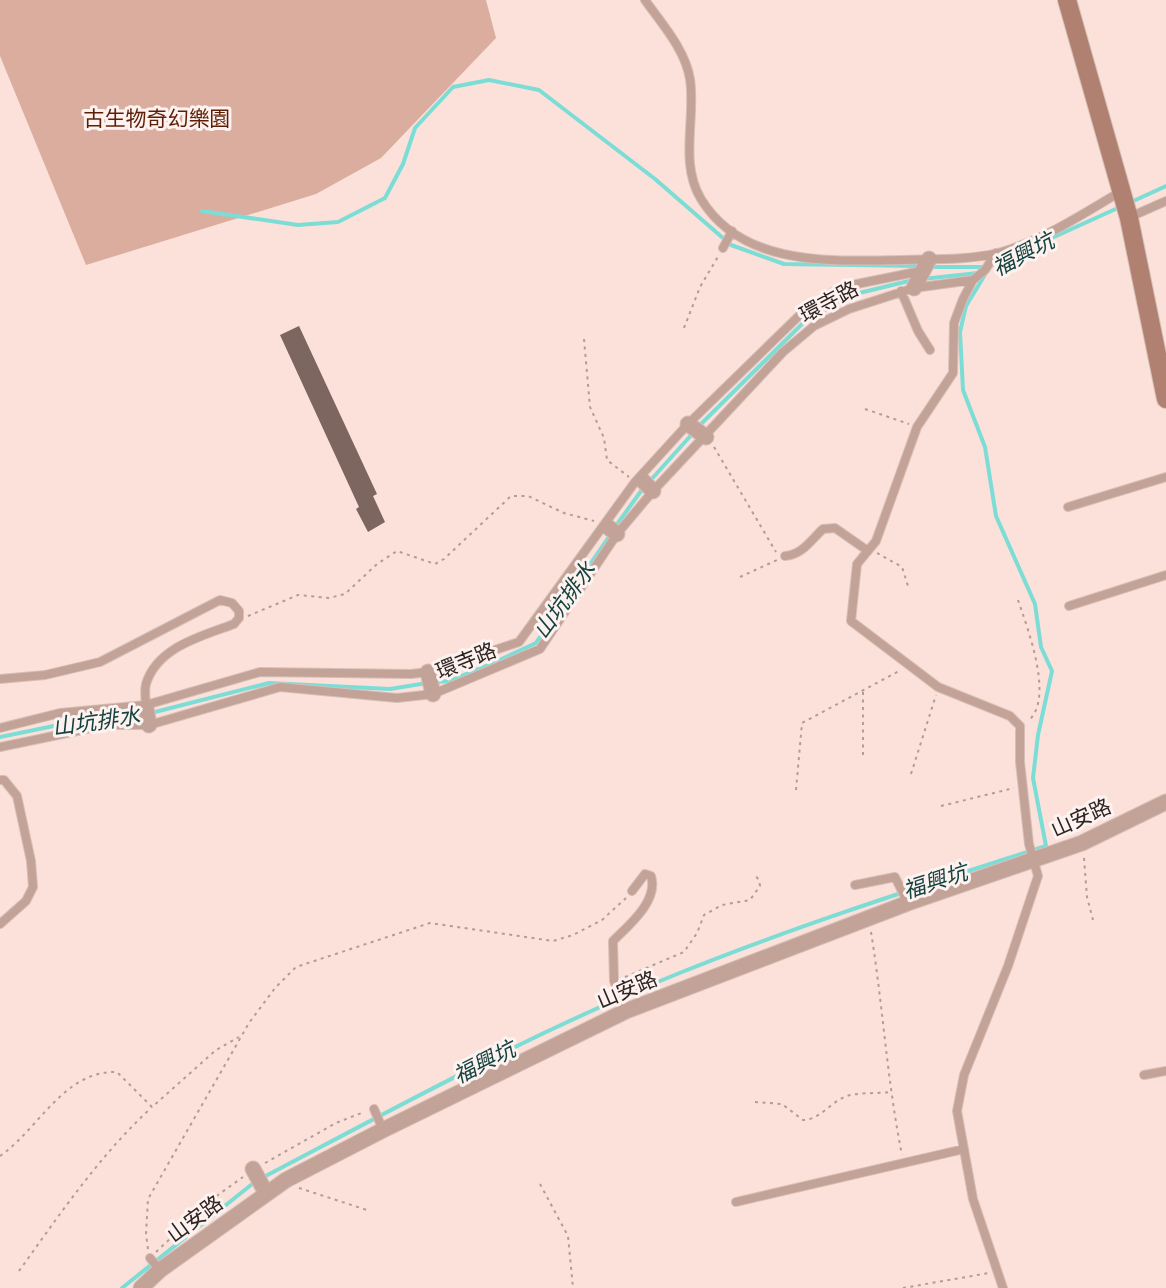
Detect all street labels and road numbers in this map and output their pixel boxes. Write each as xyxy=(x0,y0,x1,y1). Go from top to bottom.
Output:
street label: 環寺路 xyxy=(794,274,863,328)
street label: 環寺路 xyxy=(431,635,500,685)
street label: 山安路 xyxy=(1046,791,1115,843)
street label: 山安路 xyxy=(592,964,661,1014)
street label: 山安路 xyxy=(161,1188,228,1248)

